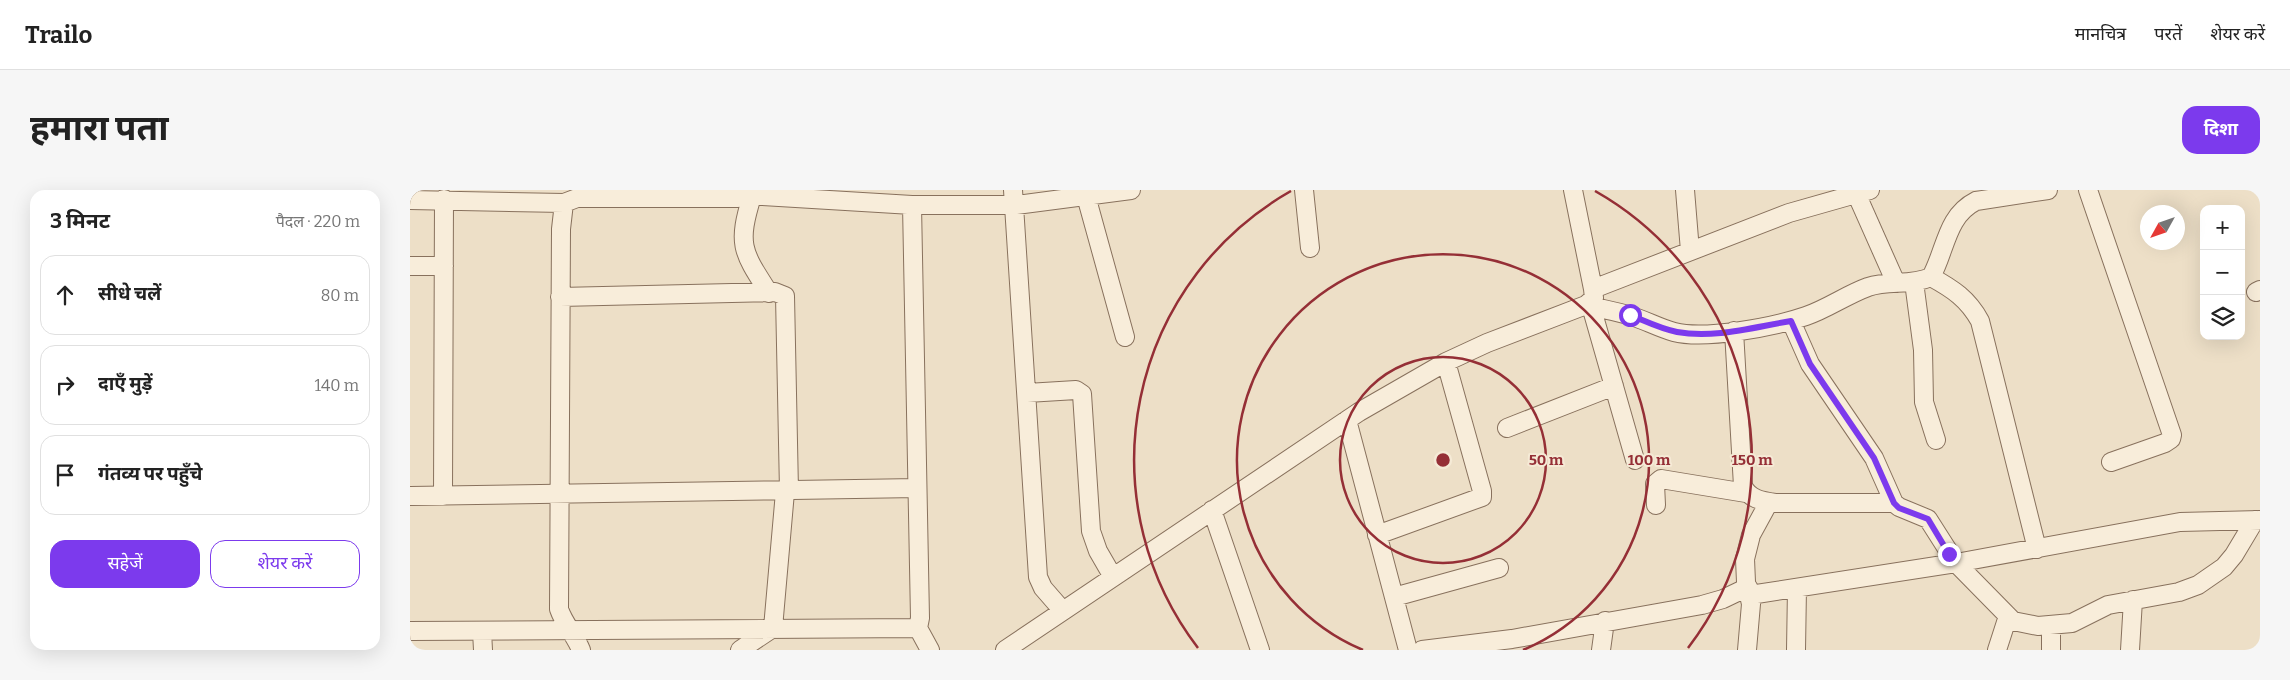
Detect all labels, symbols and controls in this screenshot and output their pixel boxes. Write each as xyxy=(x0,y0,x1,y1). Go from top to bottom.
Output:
text: Trailo xyxy=(25,21,92,49)
text: मानचित्र xyxy=(2075,23,2126,45)
text: परतें xyxy=(2154,23,2182,45)
text: शेयर करें xyxy=(2210,23,2265,45)
button: दिशा xyxy=(2182,106,2260,154)
text: हमारा पता xyxy=(30,107,168,149)
north arrow xyxy=(2140,205,2185,250)
map controls xyxy=(2200,205,2245,340)
button: + xyxy=(2200,205,2245,250)
text: 3 मिनट xyxy=(50,208,110,234)
text: पैदल · 220 m xyxy=(276,212,360,231)
button: − xyxy=(2200,250,2245,295)
icon: ahead xyxy=(51,281,79,309)
text: सीधे चलें xyxy=(98,282,161,305)
text: 80 m xyxy=(321,286,359,305)
button: layers xyxy=(2200,295,2245,340)
route start xyxy=(1619,304,1642,327)
icon: right xyxy=(51,371,79,399)
text: दाएँ मुड़ें xyxy=(98,372,152,395)
text: 140 m xyxy=(314,376,359,395)
centre of rings xyxy=(1434,451,1452,469)
text: 50 m xyxy=(1529,451,1564,469)
text: 100 m xyxy=(1628,451,1671,469)
text: 150 m xyxy=(1731,451,1773,469)
icon: arrive xyxy=(51,461,79,489)
text: गंतव्य पर पहुँचे xyxy=(98,462,203,485)
button: सहेजें xyxy=(50,540,200,588)
button: शेयर करें xyxy=(210,540,360,588)
route end xyxy=(1938,543,1961,566)

